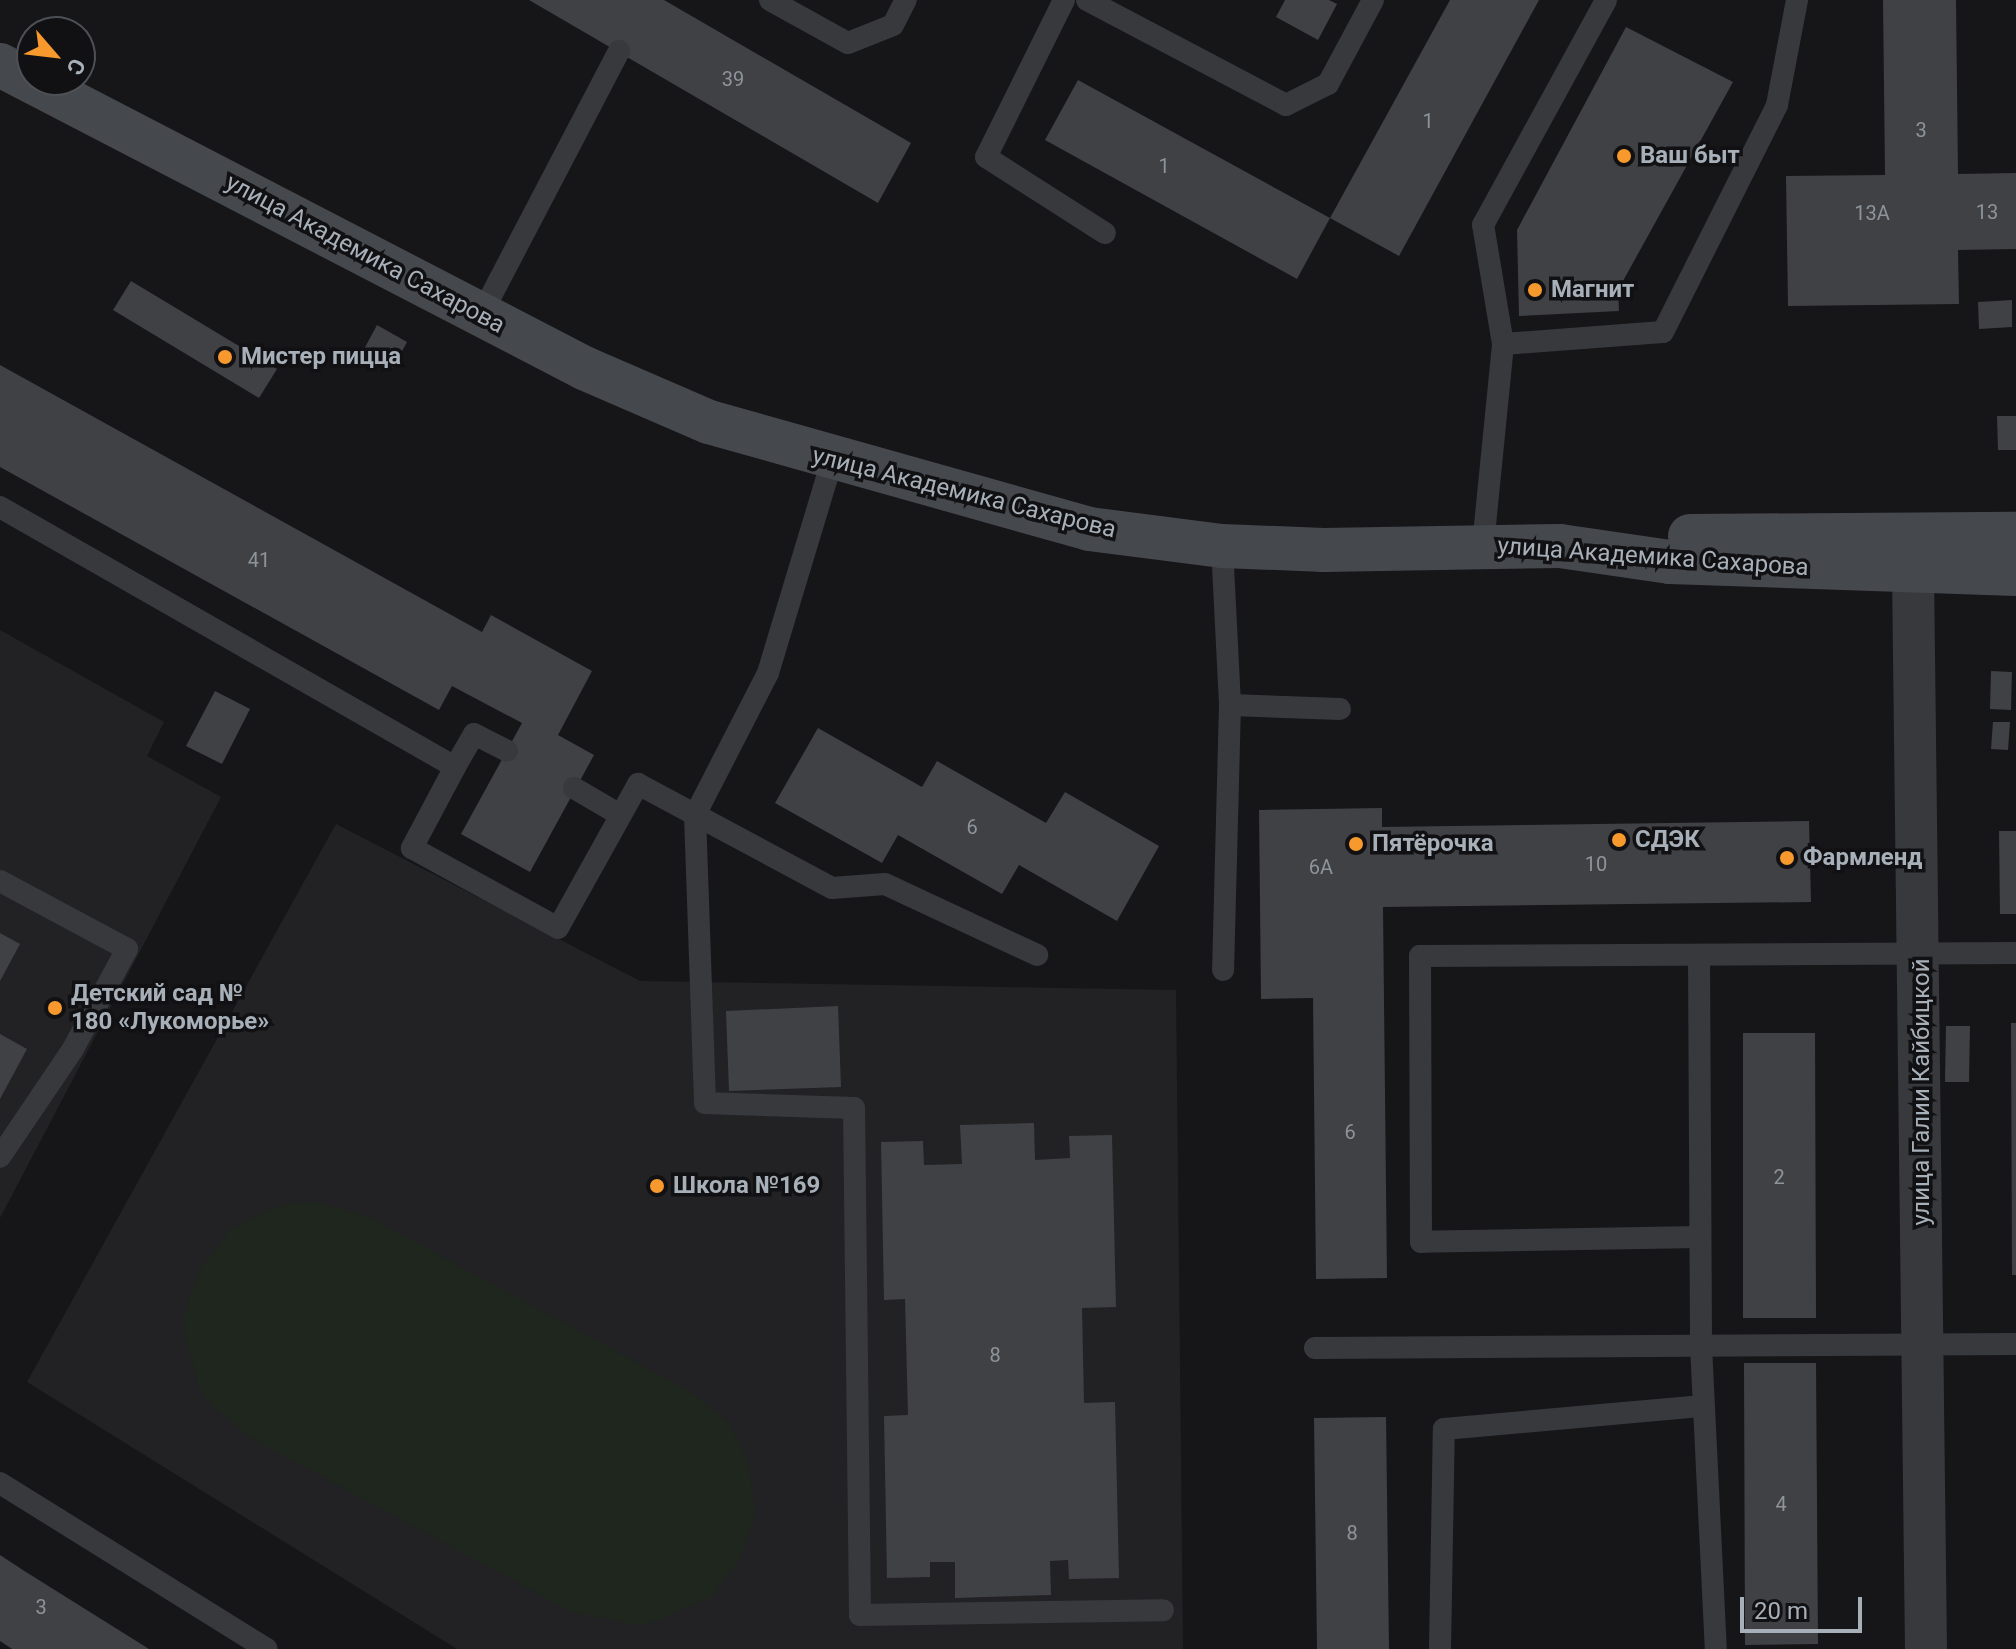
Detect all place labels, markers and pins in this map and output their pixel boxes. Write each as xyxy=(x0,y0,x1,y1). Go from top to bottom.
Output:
place label: Ваш быт xyxy=(1640,142,1740,170)
marker: Ваш быт xyxy=(1615,147,1633,165)
place label: Магнит xyxy=(1551,276,1634,304)
marker: Магнит xyxy=(1526,281,1544,299)
place label: Мистер пицца xyxy=(241,343,401,371)
marker: Мистер пицца xyxy=(216,348,234,366)
place label: СДЭК xyxy=(1635,826,1700,854)
place label: Пятёрочка xyxy=(1372,830,1493,858)
marker: СДЭК xyxy=(1610,831,1628,849)
marker: Пятёрочка xyxy=(1347,835,1365,853)
place label: Фармленд xyxy=(1803,844,1922,872)
marker: Фармленд xyxy=(1778,849,1796,867)
place label: Детский сад № 180 «Лукоморье» xyxy=(71,980,269,1036)
marker: Детский сад № 180 «Лукоморье» xyxy=(46,999,64,1017)
place label: Школа №169 xyxy=(673,1172,820,1200)
marker: Школа №169 xyxy=(648,1177,666,1195)

